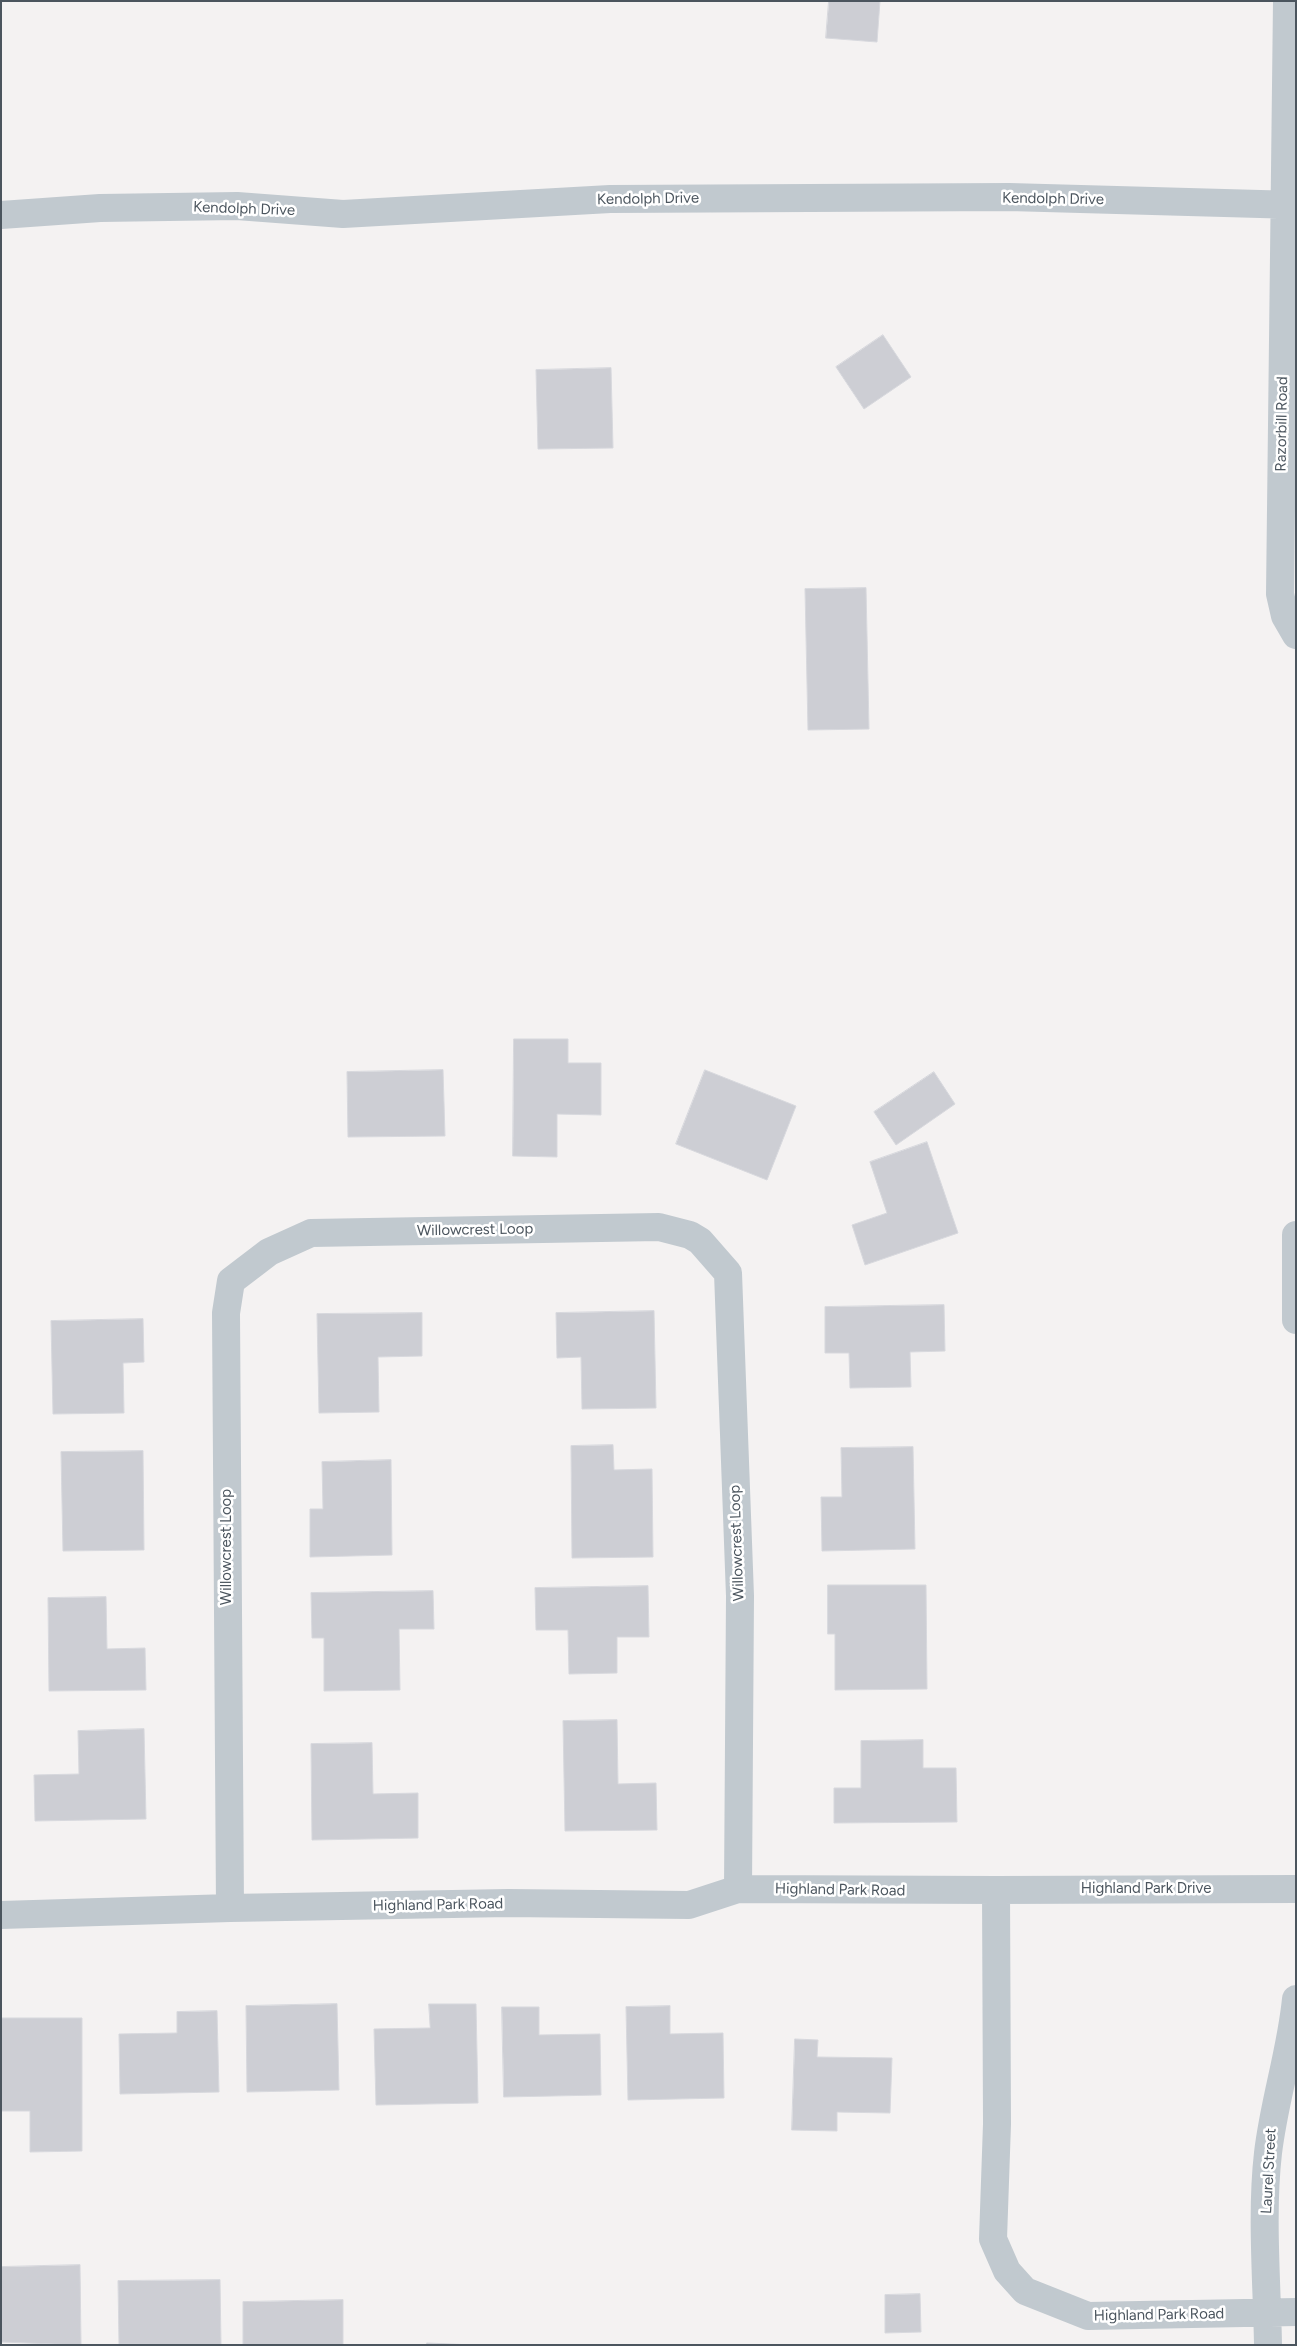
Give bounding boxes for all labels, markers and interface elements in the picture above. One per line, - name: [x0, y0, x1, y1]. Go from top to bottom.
- street label: Kendolph Drive: [597, 189, 699, 209]
- street label: Kendolph Drive: [1002, 189, 1104, 209]
- street label: Kendolph Drive: [193, 198, 295, 220]
- street label: Razorbill Road: [1272, 376, 1292, 472]
- street label: Willowcrest Loop: [417, 1220, 533, 1240]
- street label: Willowcrest Loop: [726, 1485, 748, 1601]
- street label: Willowcrest Loop: [218, 1489, 236, 1605]
- street label: Highland Park Road: [775, 1880, 905, 1900]
- street label: Highland Park Drive: [1081, 1880, 1211, 1898]
- street label: Highland Park Road: [373, 1895, 503, 1915]
- street label: Laurel Street: [1258, 2128, 1280, 2214]
- street label: Highland Park Road: [1094, 2305, 1224, 2325]

